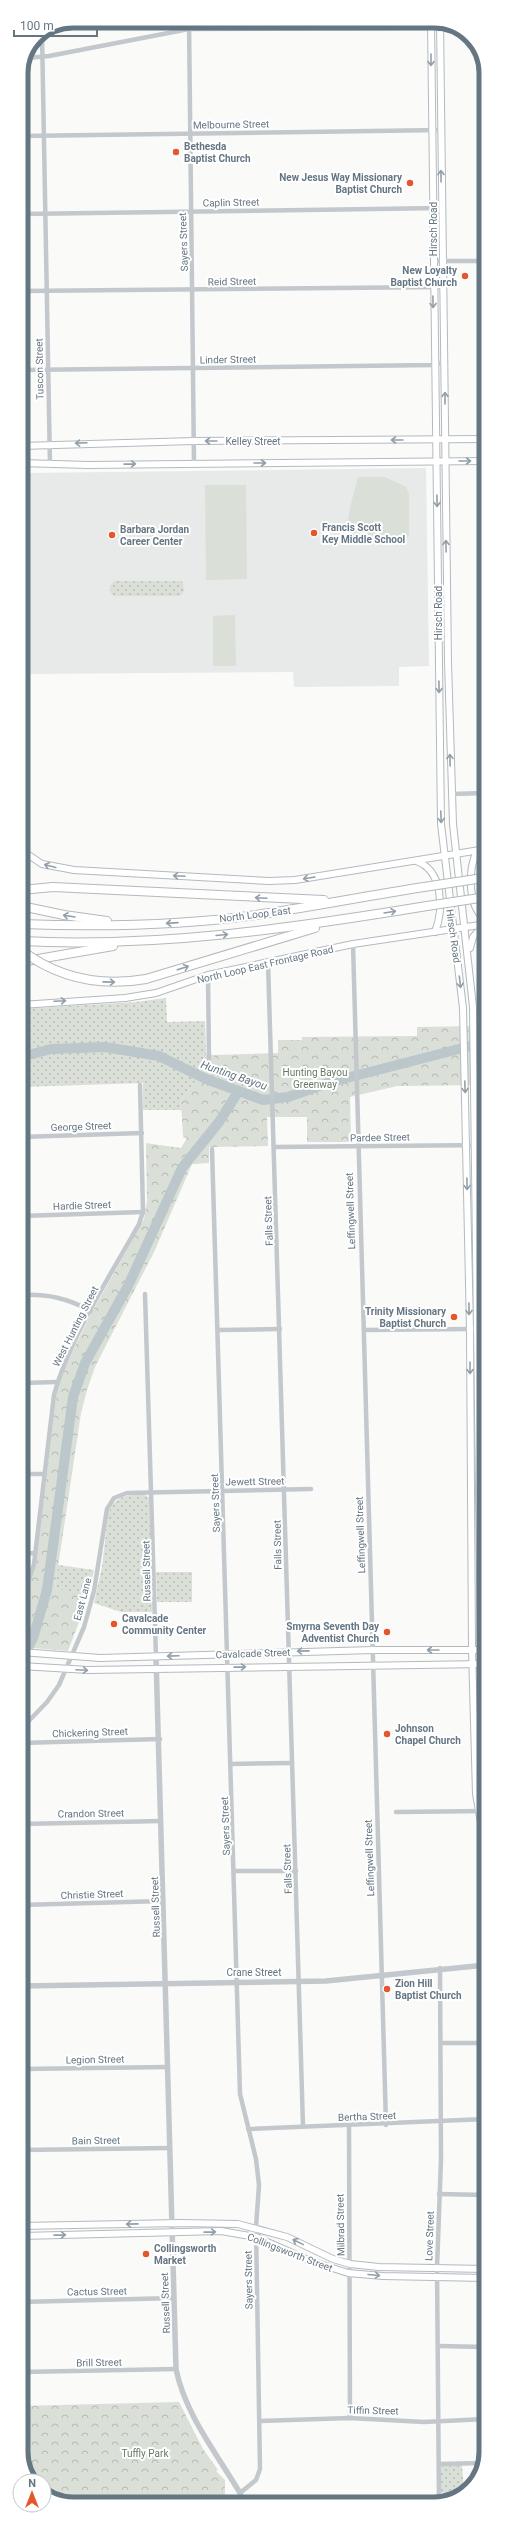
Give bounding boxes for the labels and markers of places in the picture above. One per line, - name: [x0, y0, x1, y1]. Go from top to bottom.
- place label: Bethesda Baptist Church: [184, 141, 251, 164]
- marker: Bethesda Baptist Church: [171, 147, 181, 157]
- place label: New Jesus Way Missionary Baptist Church: [279, 172, 403, 195]
- marker: New Jesus Way Missionary Baptist Church: [405, 178, 415, 188]
- place label: New Loyalty Baptist Church: [390, 265, 458, 288]
- marker: New Loyalty Baptist Church: [460, 271, 470, 281]
- place label: Francis Scott Key Middle School: [322, 522, 406, 545]
- place label: Barbara Jordan Career Center: [120, 524, 189, 547]
- marker: Francis Scott Key Middle School: [309, 528, 319, 538]
- marker: Barbara Jordan Career Center: [107, 530, 117, 540]
- place label: Trinity Missionary Baptist Church: [365, 1306, 447, 1329]
- marker: Trinity Missionary Baptist Church: [449, 1312, 459, 1322]
- place label: Cavalcade Community Center: [122, 1613, 207, 1636]
- marker: Cavalcade Community Center: [109, 1619, 119, 1629]
- place label: Smyrna Seventh Day Adventist Church: [286, 1621, 380, 1644]
- marker: Smyrna Seventh Day Adventist Church: [382, 1627, 392, 1637]
- place label: Johnson Chapel Church: [395, 1723, 461, 1746]
- marker: Johnson Chapel Church: [382, 1729, 392, 1739]
- place label: Zion Hill Baptist Church: [395, 1978, 462, 2001]
- marker: Zion Hill Baptist Church: [382, 1984, 392, 1994]
- place label: Collingsworth Market: [154, 2243, 217, 2266]
- marker: Collingsworth Market: [141, 2249, 151, 2259]

